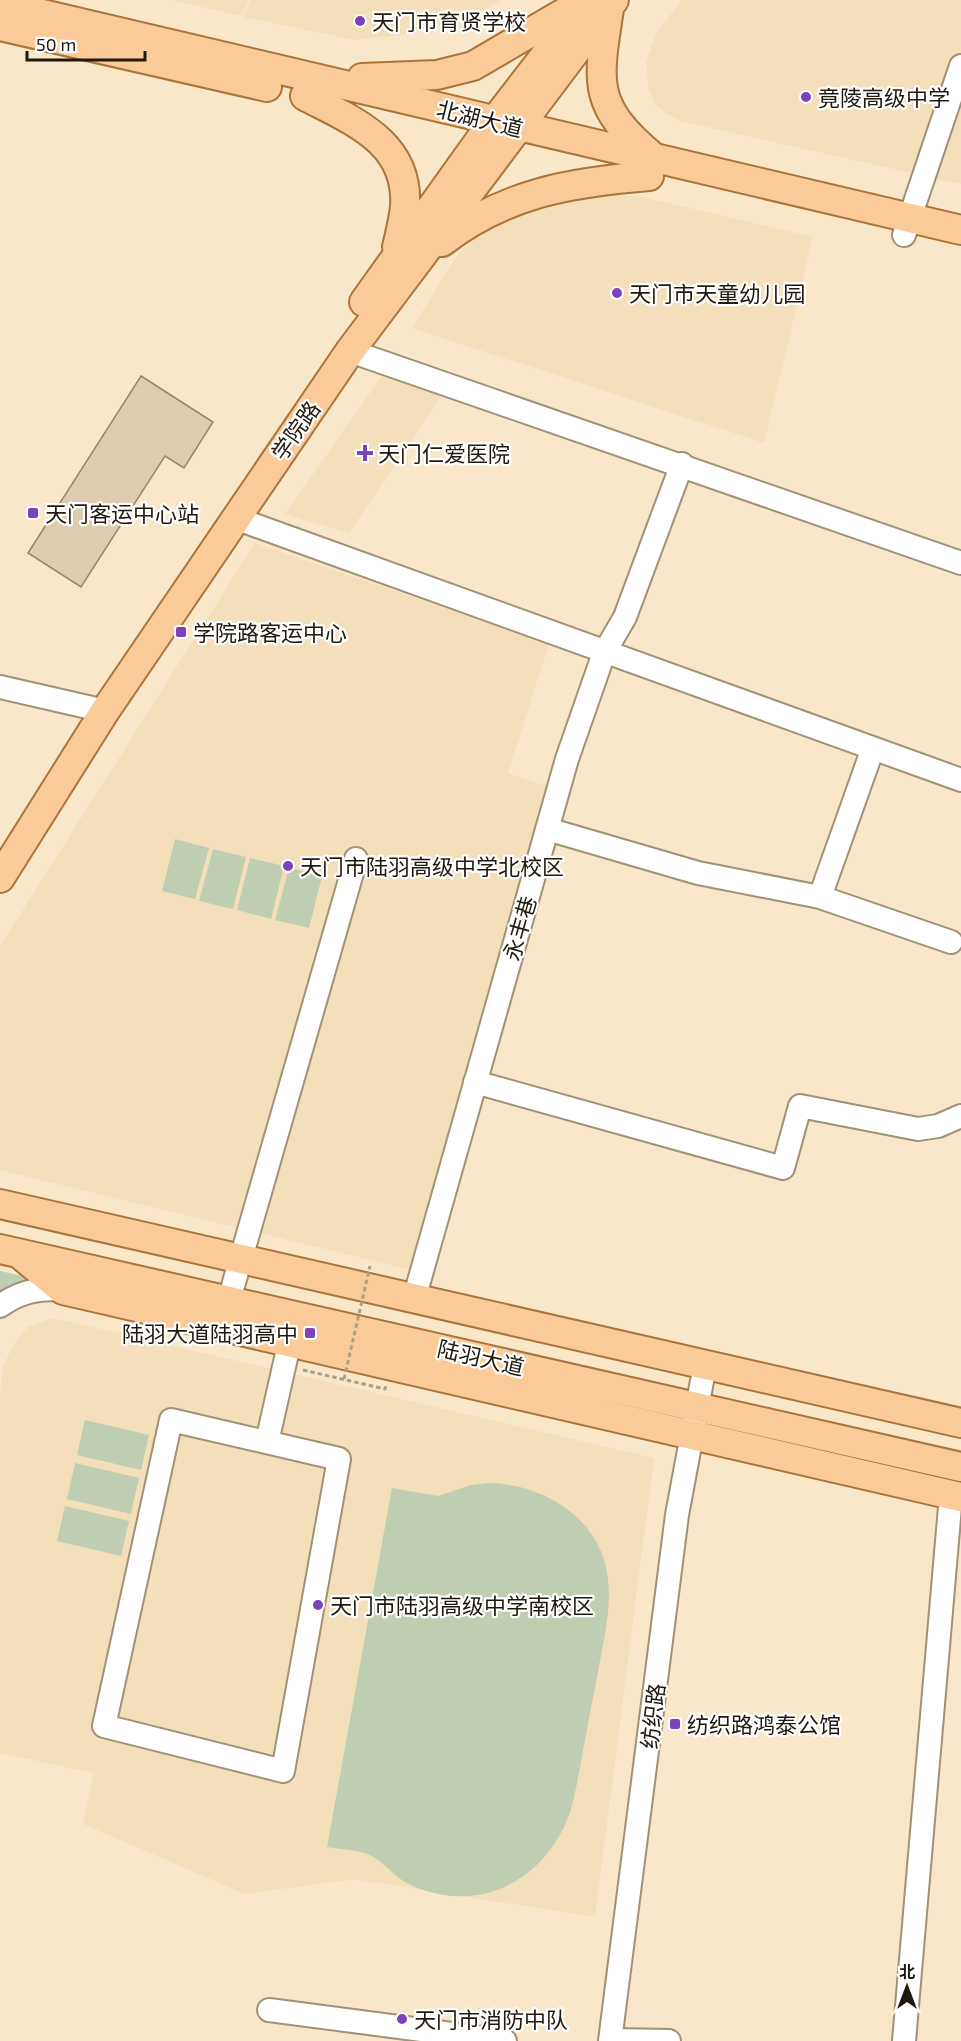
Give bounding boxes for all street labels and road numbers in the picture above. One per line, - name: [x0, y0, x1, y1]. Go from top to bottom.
- street label: 北湖大道: [434, 95, 526, 141]
- street label: 学院路: [265, 396, 325, 464]
- street label: 永丰巷: [497, 893, 541, 963]
- street label: 陆羽大道: [435, 1334, 527, 1380]
- street label: 纺织路: [635, 1682, 669, 1750]

